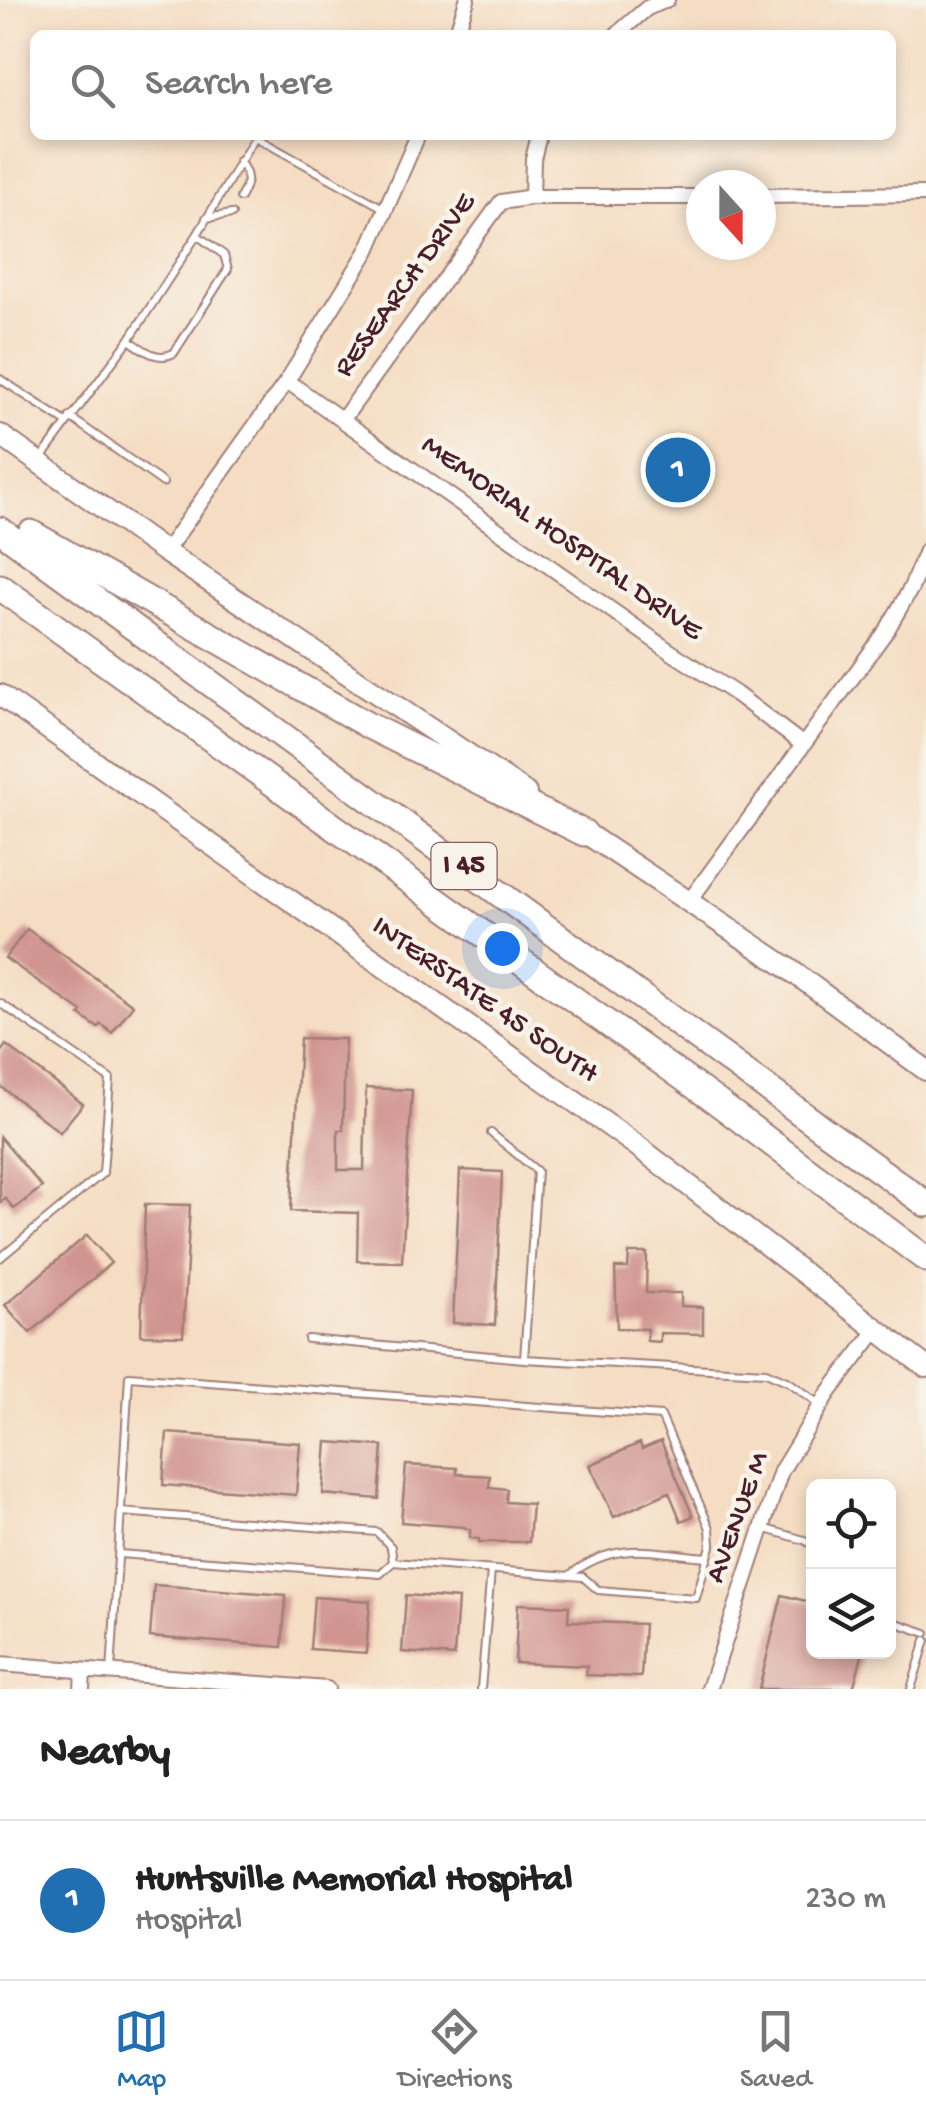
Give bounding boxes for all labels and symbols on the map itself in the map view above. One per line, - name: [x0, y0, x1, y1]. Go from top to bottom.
- north arrow: [686, 170, 776, 260]
- street label: RESEARCH DRIVE: [328, 186, 485, 385]
- street label: MEMORIAL HOSPITAL DRIVE: [414, 429, 709, 650]
- pin: 1: [646, 432, 710, 508]
- road number: I 45: [432, 843, 496, 889]
- street label: INTERSTATE 45 SOUTH: [364, 910, 605, 1093]
- your location: [477, 923, 528, 974]
- street label: AVENUE M: [699, 1448, 779, 1588]

